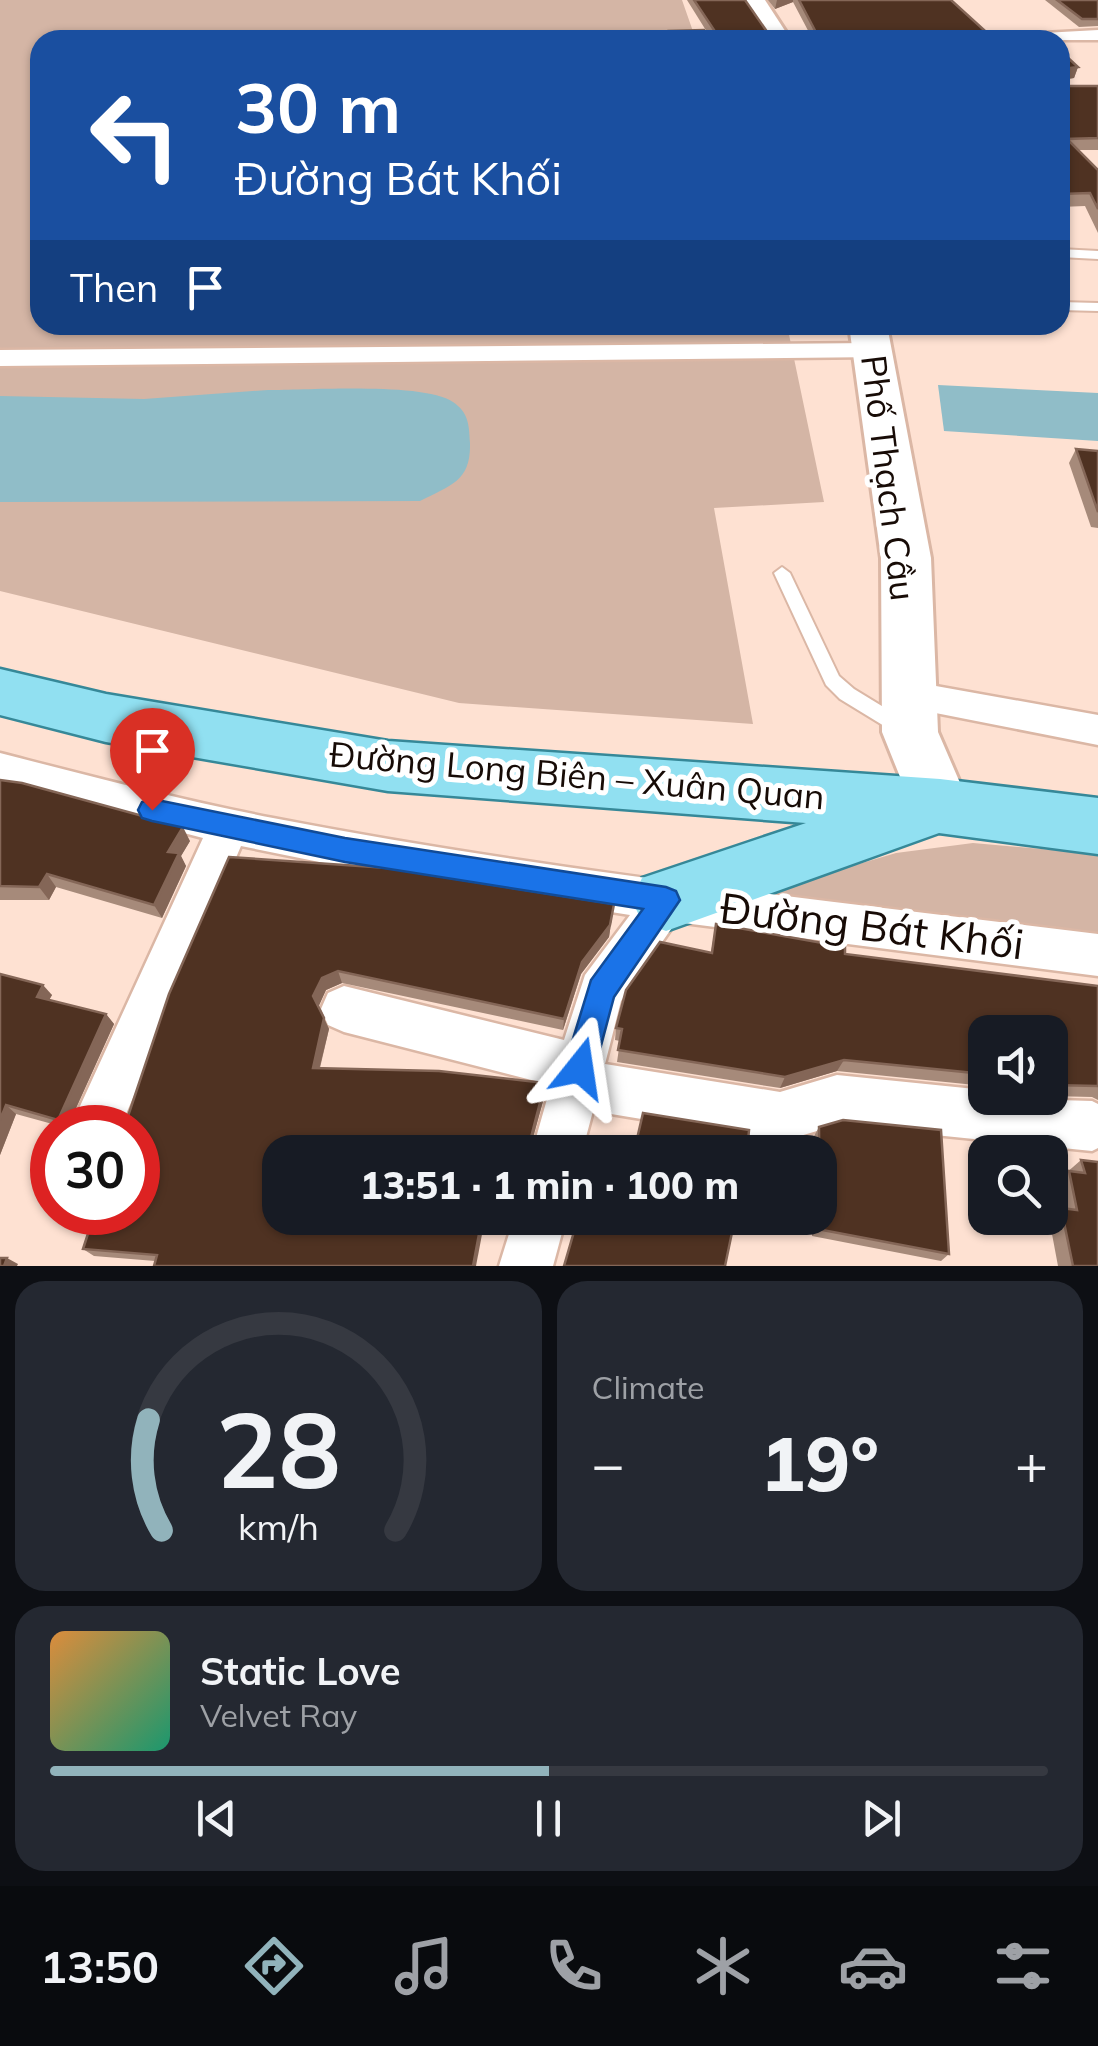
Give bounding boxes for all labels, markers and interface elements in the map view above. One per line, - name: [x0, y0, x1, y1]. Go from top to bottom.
- text: 30 m: [235, 63, 401, 151]
- icon: left: [70, 70, 200, 200]
- text: Đường Bát Khối: [235, 150, 562, 206]
- icon: arrive: [178, 260, 233, 315]
- text: Then: [70, 264, 158, 312]
- street label: Phố Thạch Cầu: [852, 353, 926, 603]
- pin: [110, 708, 195, 811]
- icon: arrive: [125, 723, 180, 778]
- street label: Đường Long Biên – Xuân Quan: [328, 731, 826, 819]
- street label: Đường Bát Khối: [717, 881, 1027, 970]
- map controls: [968, 1015, 1068, 1235]
- button: sound: [968, 1015, 1068, 1115]
- position arrow: [528, 1016, 632, 1120]
- speed limit sign: 30: [30, 1105, 160, 1235]
- button: search: [968, 1135, 1068, 1235]
- text: 13:51 · 1 min · 100 m: [360, 1161, 739, 1209]
- text: Climate: [592, 1367, 704, 1407]
- text: 28: [216, 1383, 341, 1514]
- text: 19°: [760, 1416, 879, 1510]
- text: −: [592, 1429, 625, 1498]
- text: +: [1015, 1429, 1048, 1498]
- text: km/h: [238, 1504, 319, 1549]
- text: Static Love: [200, 1647, 401, 1695]
- text: Velvet Ray: [200, 1695, 357, 1735]
- icon: previous: [189, 1791, 244, 1846]
- icon: pause: [521, 1791, 576, 1846]
- icon: next: [854, 1791, 909, 1846]
- icon: directions: [239, 1931, 309, 2001]
- icon: music: [389, 1931, 459, 2001]
- icon: phone: [539, 1931, 609, 2001]
- icon: climate: [688, 1931, 758, 2001]
- icon: car: [838, 1931, 908, 2001]
- icon: filters: [988, 1931, 1058, 2001]
- text: 13:50: [40, 1938, 159, 1994]

